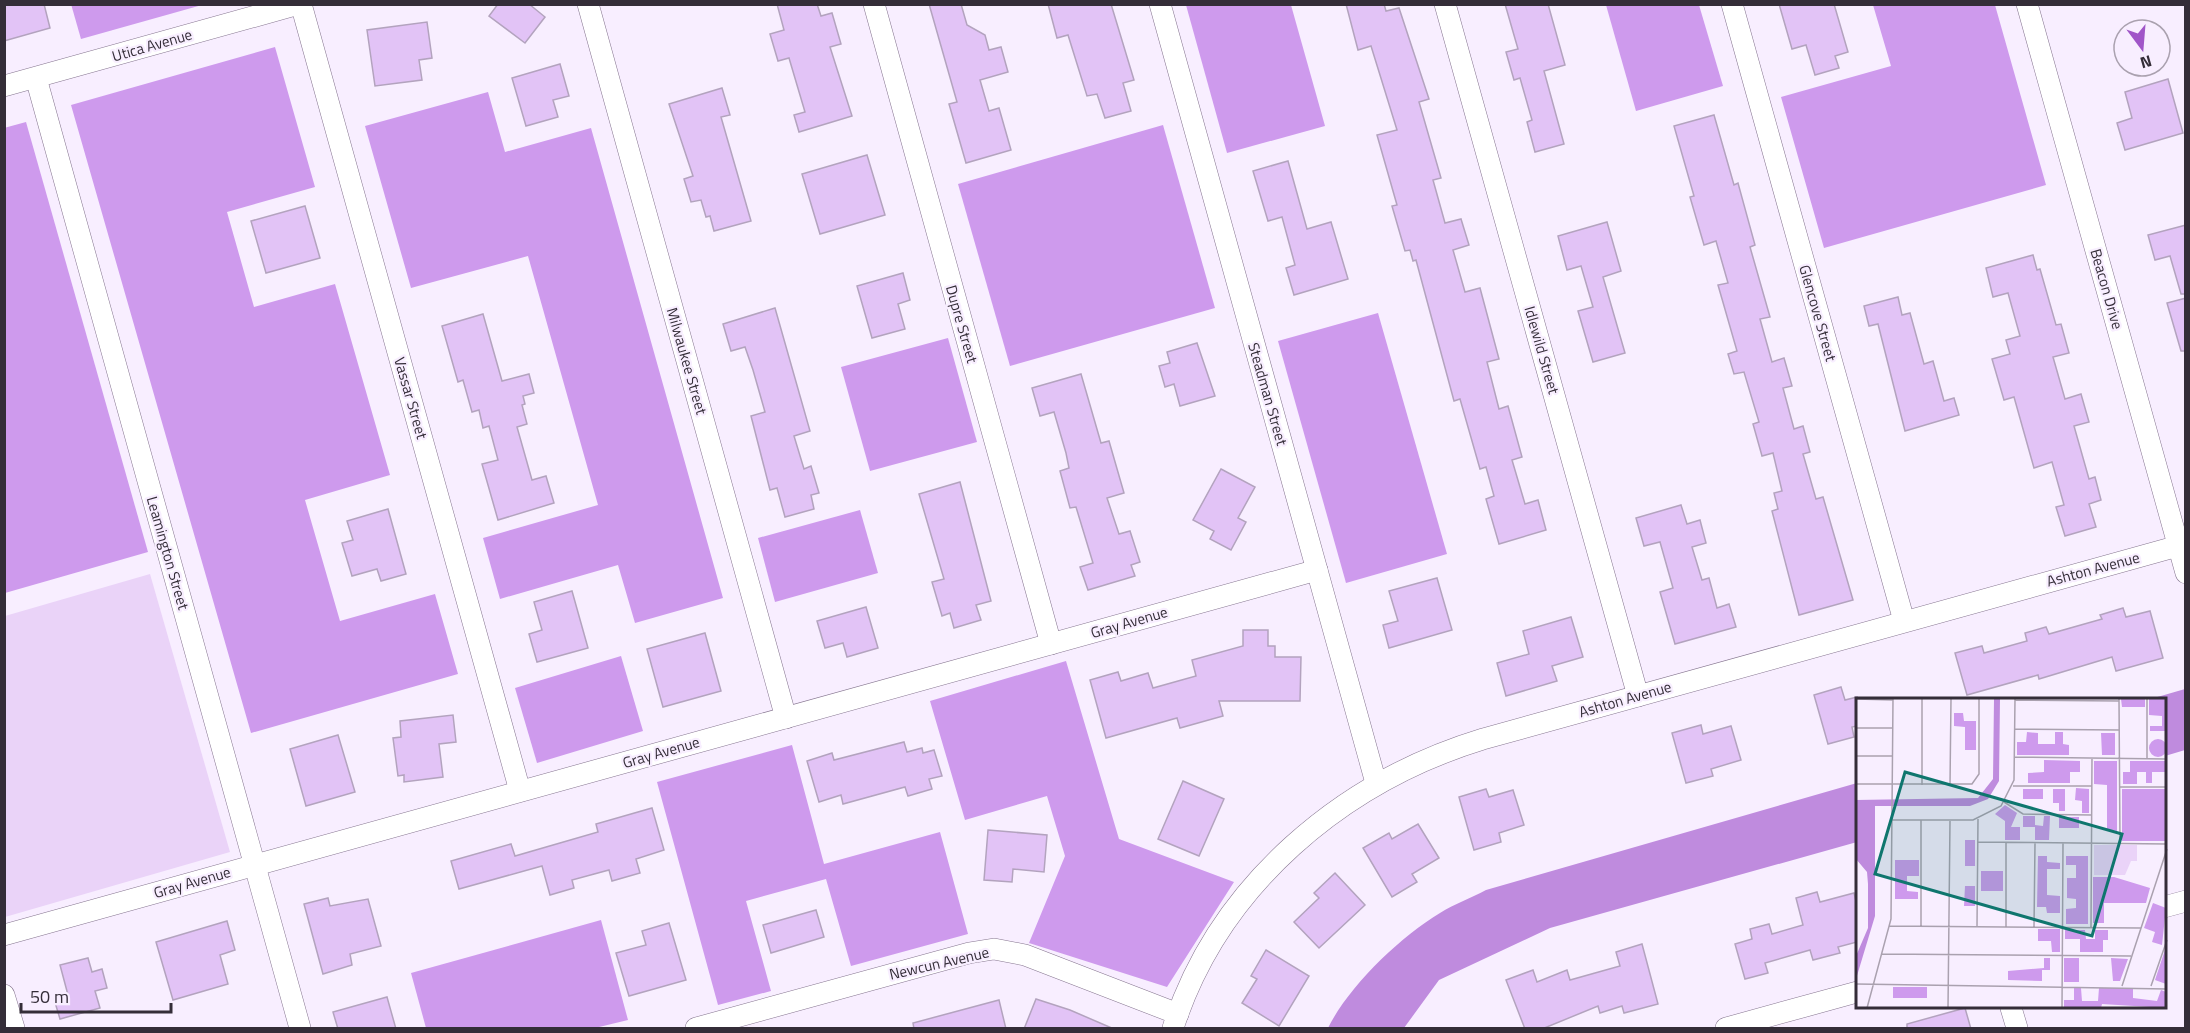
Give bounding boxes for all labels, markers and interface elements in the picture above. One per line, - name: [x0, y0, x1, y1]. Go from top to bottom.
- north arrow: [2112, 18, 2172, 78]
- street label: Utica Avenue: [109, 23, 195, 67]
- text: N: [2137, 49, 2155, 75]
- street label: Beacon Drive: [2085, 246, 2129, 332]
- street label: Glencove Street: [1793, 262, 1843, 365]
- street label: Dupre Street: [940, 282, 984, 366]
- street label: Idlewild Street: [1518, 303, 1566, 397]
- street label: Milwaukee Street: [661, 305, 713, 418]
- street label: Steadman Street: [1242, 340, 1294, 449]
- street label: Vassar Street: [388, 354, 434, 442]
- street label: Leamington Street: [141, 494, 195, 613]
- street label: Ashton Avenue: [2044, 546, 2142, 592]
- street label: Gray Avenue: [1088, 600, 1170, 644]
- street label: Ashton Avenue: [1576, 675, 1674, 723]
- inset map: [1856, 698, 2166, 1009]
- street label: Gray Avenue: [620, 730, 702, 774]
- street label: Gray Avenue: [151, 860, 233, 904]
- street label: Newcun Avenue: [887, 940, 991, 986]
- scale bar: [21, 976, 171, 1014]
- text: 50 m: [30, 983, 69, 1010]

